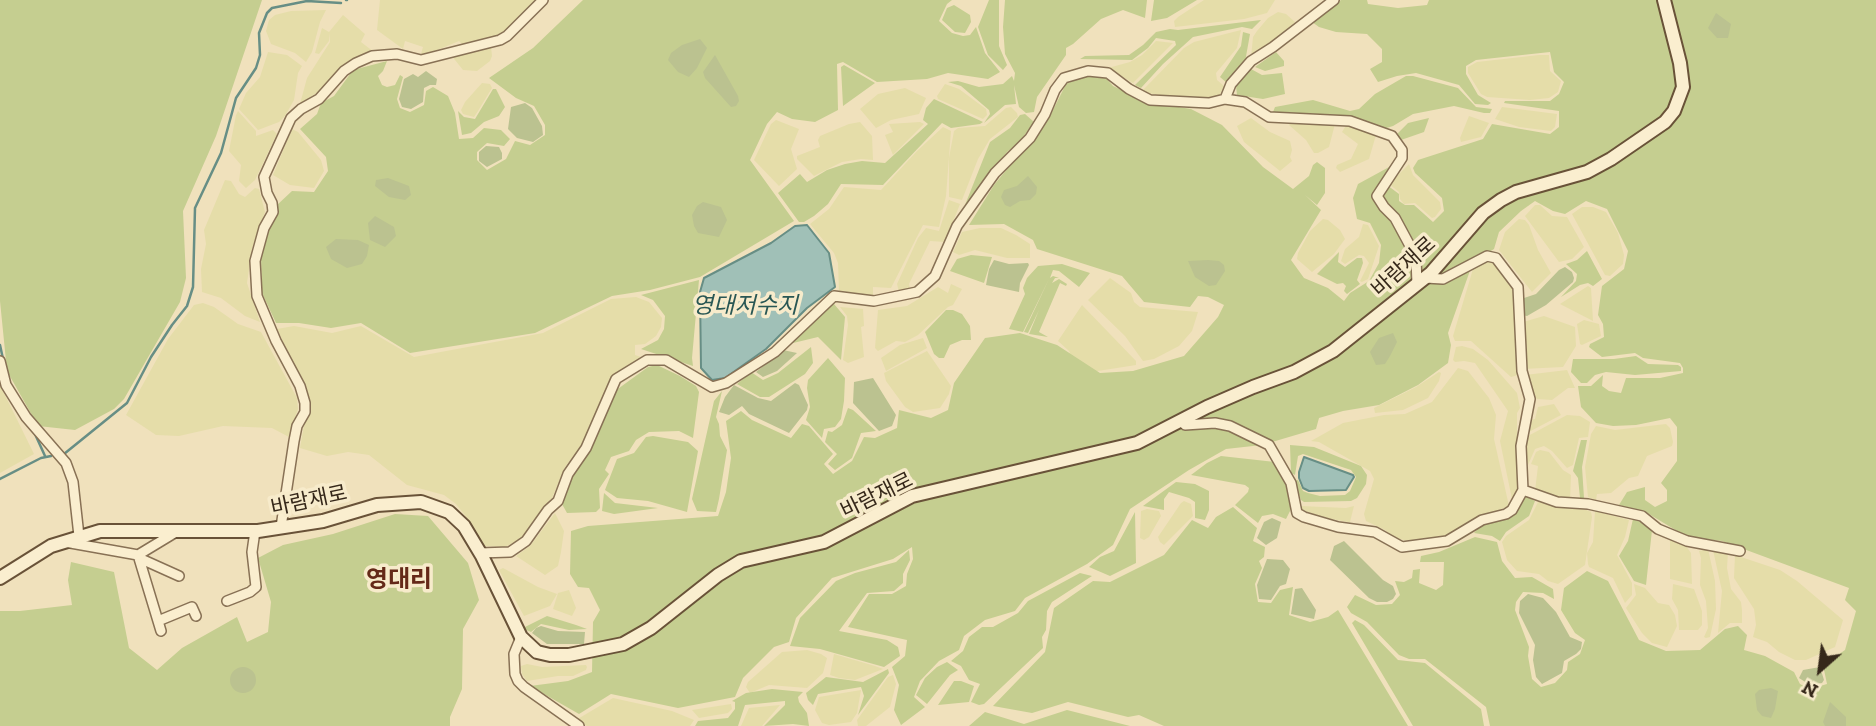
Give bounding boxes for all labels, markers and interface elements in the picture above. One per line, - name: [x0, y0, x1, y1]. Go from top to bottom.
- street label: 바람재로: [1367, 232, 1441, 302]
- water label: 영대저수지: [692, 292, 798, 320]
- street label: 바람재로: [837, 468, 917, 524]
- street label: 바람재로: [269, 481, 349, 521]
- district label: 영대리: [366, 566, 432, 594]
- north arrow: [1785, 635, 1855, 705]
- text: N: [1798, 675, 1822, 703]

